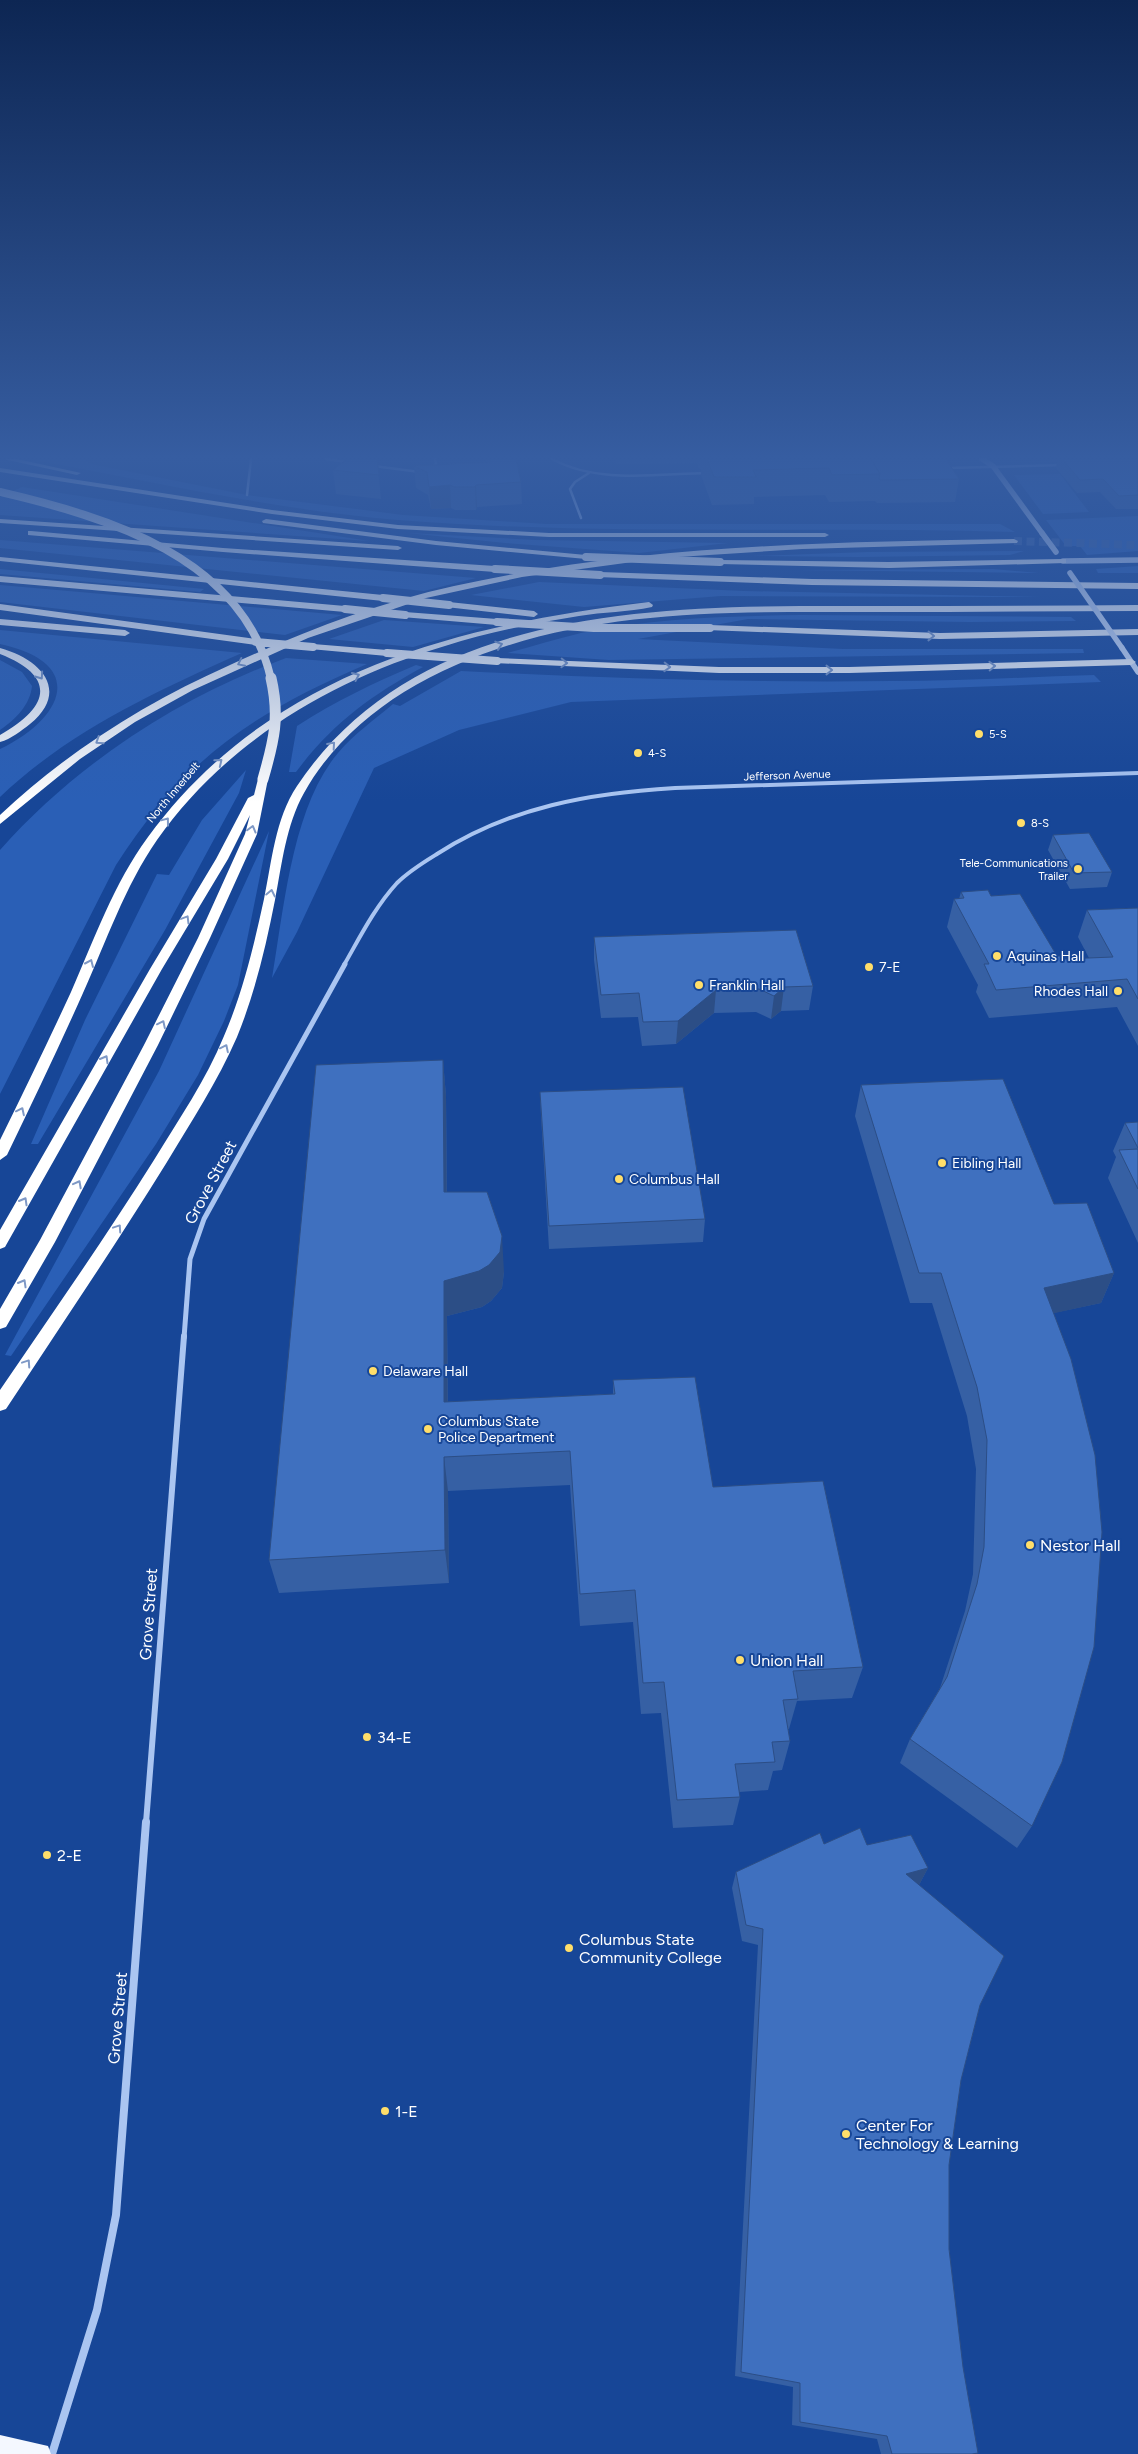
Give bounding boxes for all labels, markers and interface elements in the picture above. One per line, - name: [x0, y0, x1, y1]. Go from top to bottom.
- one-way arrow: [928, 631, 935, 641]
- one-way arrow: [494, 640, 503, 650]
- one-way arrow: [237, 656, 246, 667]
- one-way arrow: [560, 658, 568, 669]
- one-way arrow: [988, 661, 996, 671]
- one-way arrow: [663, 662, 671, 673]
- one-way arrow: [826, 665, 834, 675]
- one-way arrow: [34, 670, 43, 680]
- one-way arrow: [351, 672, 360, 682]
- marker: 5-S: [973, 728, 985, 740]
- place label: 5-S: [989, 728, 1007, 741]
- one-way arrow: [95, 734, 104, 744]
- one-way arrow: [326, 742, 334, 751]
- marker: 4-S: [632, 747, 644, 759]
- place label: 4-S: [648, 747, 666, 760]
- one-way arrow: [213, 758, 222, 767]
- street label: North Innerbelt: [144, 759, 203, 825]
- street label: Jefferson Avenue: [743, 767, 831, 784]
- one-way arrow: [160, 817, 169, 827]
- marker: 8-S: [1015, 817, 1027, 829]
- place label: 8-S: [1031, 817, 1049, 830]
- one-way arrow: [246, 826, 256, 834]
- place label: Tele-Communications Trailer: [960, 857, 1068, 883]
- marker: Tele-Communications Trailer: [1072, 863, 1084, 875]
- one-way arrow: [265, 888, 276, 897]
- one-way arrow: [179, 915, 189, 924]
- place label: Aquinas Hall: [1007, 948, 1084, 965]
- marker: Aquinas Hall: [991, 950, 1003, 962]
- one-way arrow: [83, 959, 94, 968]
- place label: 7-E: [879, 959, 901, 976]
- marker: 7-E: [863, 961, 875, 973]
- place label: Franklin Hall: [709, 977, 784, 994]
- marker: Franklin Hall: [693, 979, 705, 991]
- place label: Rhodes Hall: [1034, 983, 1108, 1000]
- marker: Rhodes Hall: [1112, 985, 1124, 997]
- one-way arrow: [155, 1021, 165, 1030]
- one-way arrow: [219, 1044, 229, 1053]
- one-way arrow: [98, 1056, 108, 1065]
- one-way arrow: [15, 1107, 25, 1116]
- street label: Grove Street: [180, 1137, 240, 1227]
- place label: Eibling Hall: [952, 1155, 1021, 1172]
- marker: Eibling Hall: [936, 1157, 948, 1169]
- place label: Columbus Hall: [629, 1171, 720, 1188]
- marker: Columbus Hall: [613, 1173, 625, 1185]
- one-way arrow: [72, 1180, 82, 1189]
- one-way arrow: [18, 1197, 28, 1206]
- one-way arrow: [112, 1225, 121, 1234]
- one-way arrow: [17, 1279, 27, 1288]
- one-way arrow: [21, 1360, 30, 1369]
- place label: Delaware Hall: [383, 1363, 468, 1380]
- marker: Delaware Hall: [367, 1365, 379, 1377]
- place label: Columbus State Police Department: [438, 1413, 554, 1446]
- marker: Columbus State Police Department: [422, 1423, 434, 1435]
- place label: Nestor Hall: [1040, 1536, 1120, 1555]
- marker: Nestor Hall: [1024, 1539, 1036, 1551]
- street label: Grove Street: [136, 1567, 161, 1661]
- place label: Union Hall: [750, 1651, 823, 1670]
- marker: Union Hall: [734, 1654, 746, 1666]
- place label: 34-E: [377, 1728, 412, 1747]
- marker: 34-E: [361, 1731, 373, 1743]
- place label: 2-E: [57, 1846, 82, 1865]
- marker: 2-E: [41, 1849, 53, 1861]
- place label: Columbus State Community College: [579, 1930, 722, 1967]
- marker: Columbus State Community College: [563, 1942, 575, 1954]
- street label: Grove Street: [104, 1971, 131, 2065]
- place label: 1-E: [395, 2102, 418, 2121]
- marker: 1-E: [379, 2105, 391, 2117]
- place label: Center For Technology & Learning: [856, 2116, 1019, 2153]
- marker: Center For Technology & Learning: [840, 2128, 852, 2140]

